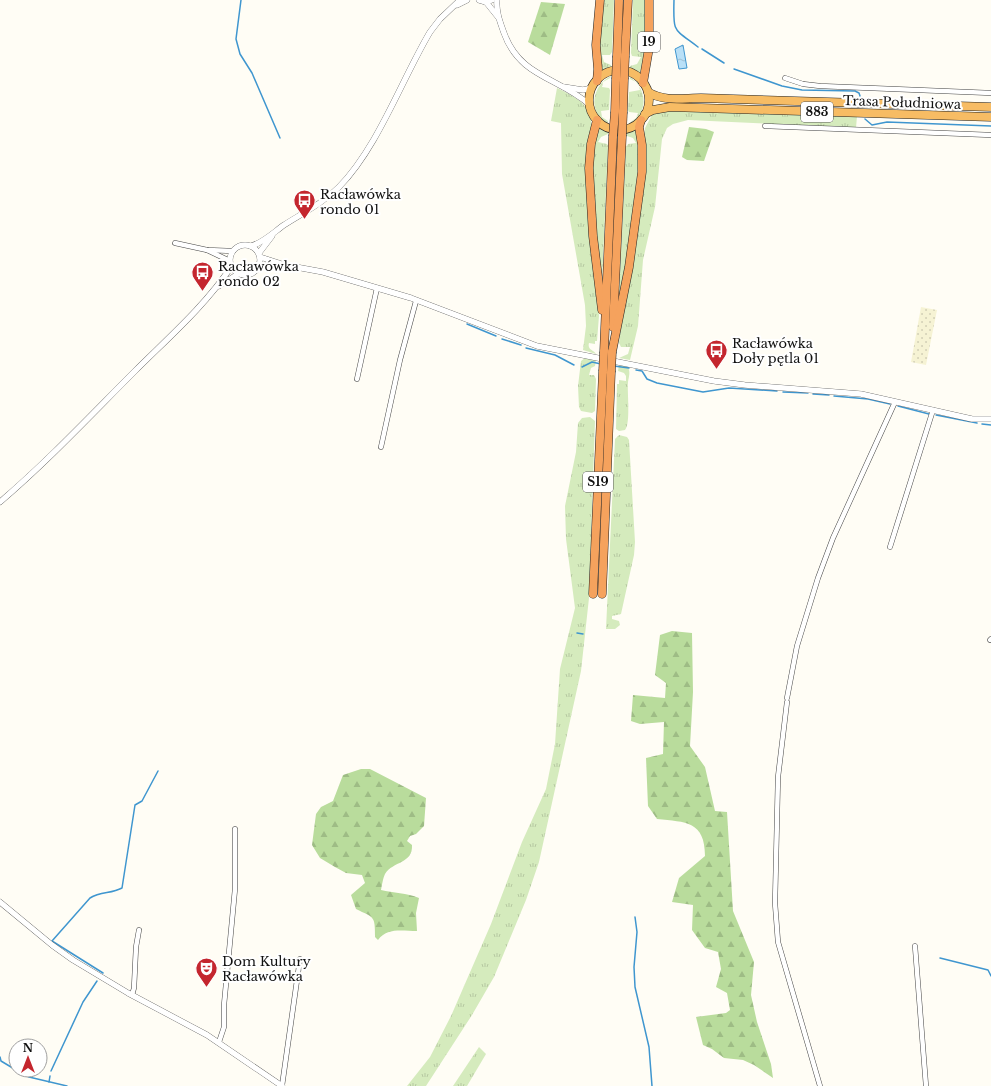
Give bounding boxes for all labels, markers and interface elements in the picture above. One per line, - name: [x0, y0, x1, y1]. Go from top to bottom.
- road number: 19: [638, 32, 660, 52]
- street label: Trasa Południowa: [843, 92, 962, 113]
- road number: 883: [801, 102, 833, 122]
- place label: Racławówka rondo 01: [320, 186, 402, 218]
- bus stop icon: Racławówka rondo 01: [292, 188, 318, 221]
- place label: Racławówka rondo 02: [218, 258, 300, 290]
- bus stop icon: Racławówka rondo 02: [189, 260, 215, 293]
- place label: Racławówka Doły pętla 01: [732, 335, 819, 367]
- bus stop icon: Racławówka Doły pętla 01: [704, 337, 730, 370]
- road number: S19: [583, 472, 613, 492]
- place label: Dom Kultury Racławówka: [222, 953, 311, 985]
- theatre icon: Dom Kultury Racławówka: [194, 955, 220, 988]
- north arrow: [8, 1038, 48, 1078]
- text: N: [23, 1041, 34, 1055]

